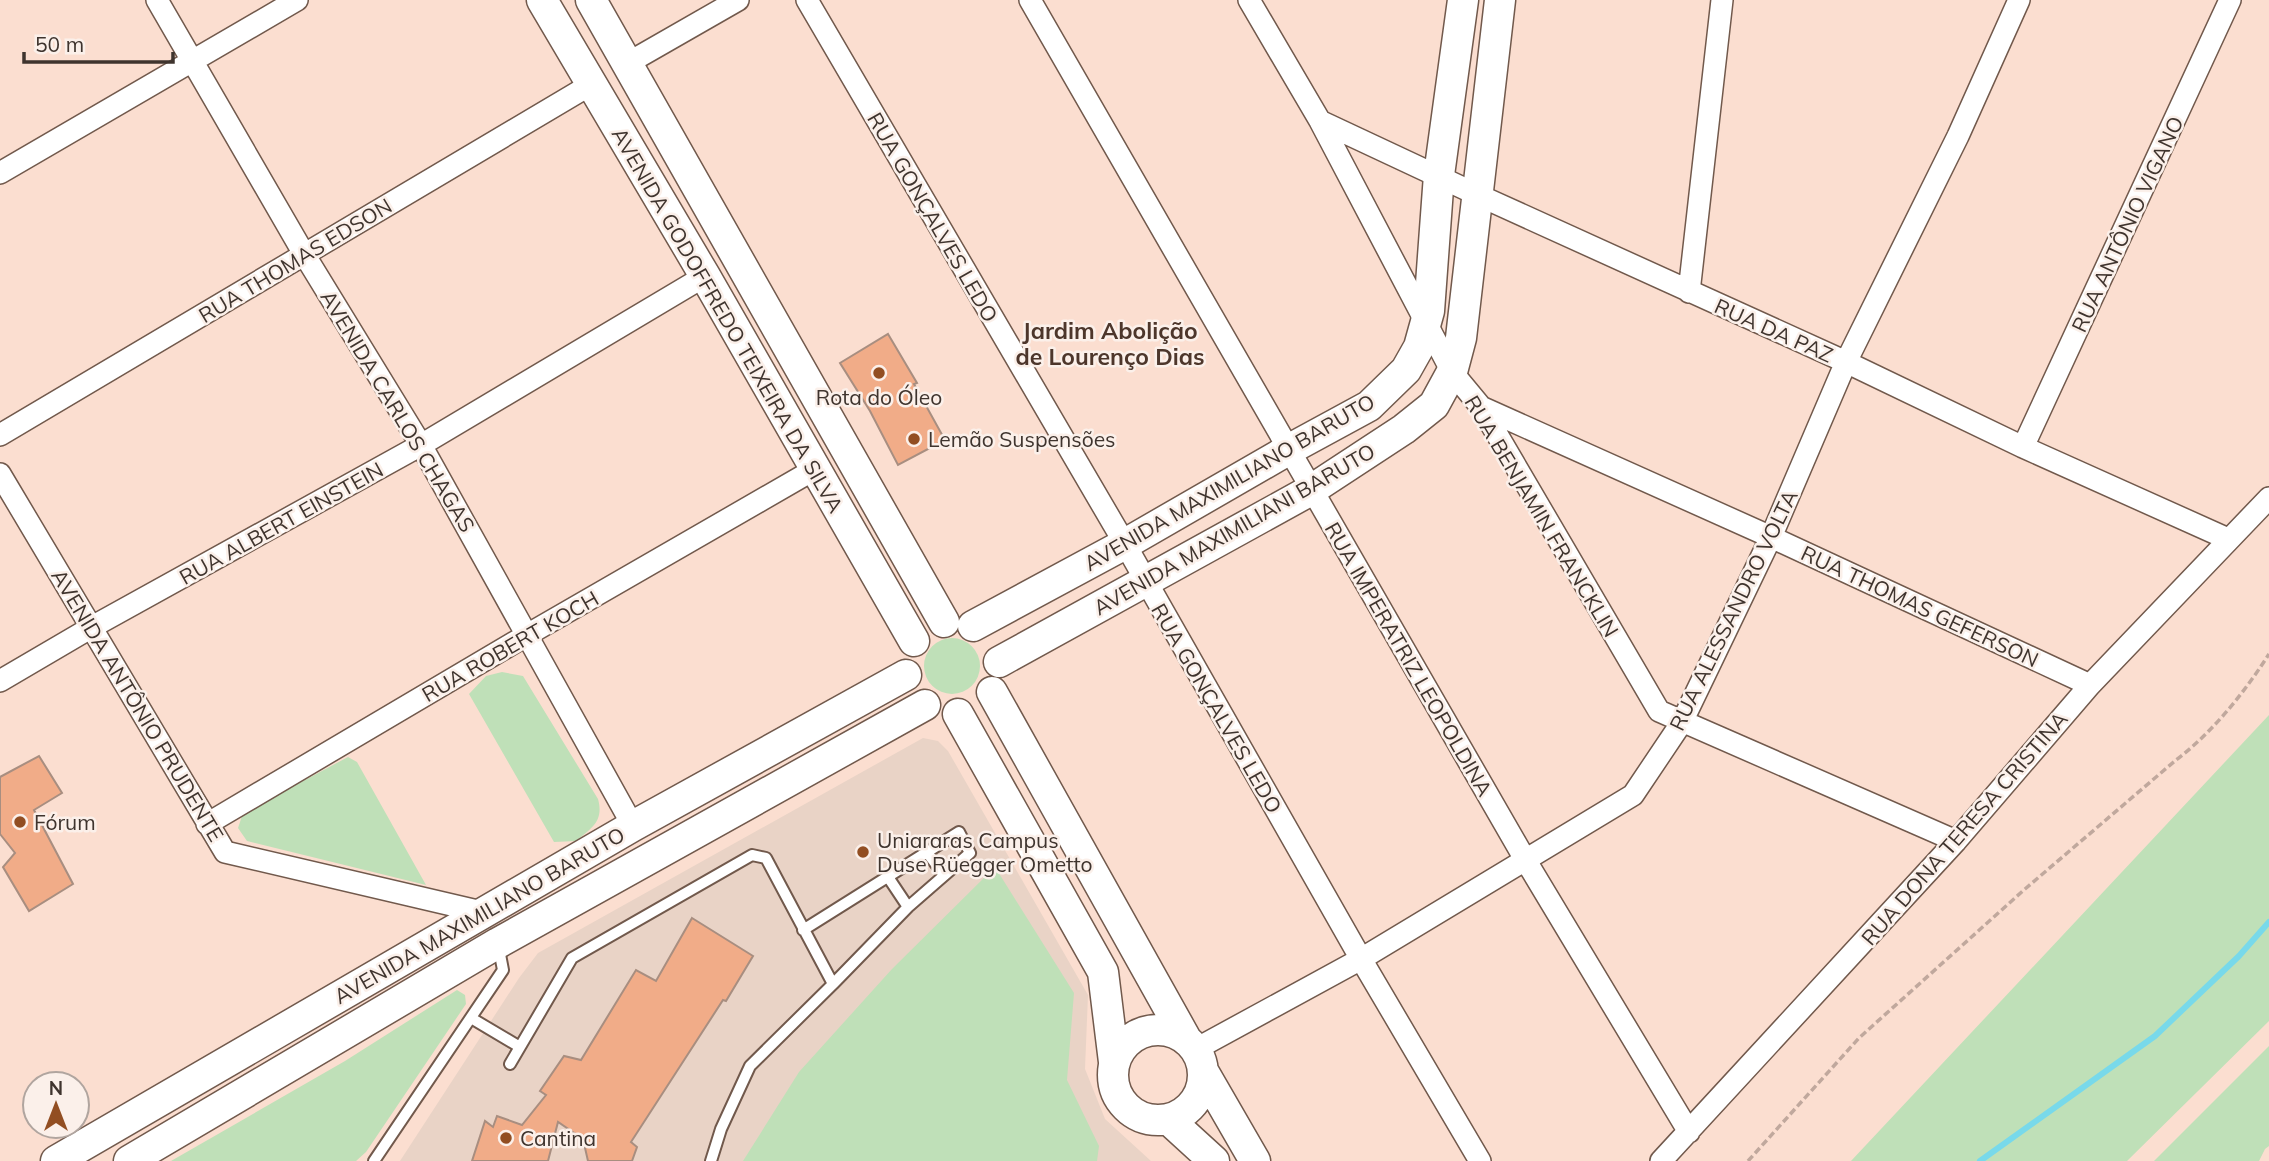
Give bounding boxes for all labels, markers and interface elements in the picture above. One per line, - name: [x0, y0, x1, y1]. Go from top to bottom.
- scale bar: [24, 21, 173, 65]
- text: 50 m: [35, 31, 84, 57]
- street label: RUA GONÇALVES LEDO: [862, 108, 1004, 326]
- street label: RUA ANTÔNIO VIGANO: [2065, 112, 2189, 336]
- street label: AVENIDA GODOFFREDO TEIXEIRA DA SILVA: [607, 123, 850, 518]
- street label: RUA THOMAS EDSON: [194, 192, 396, 328]
- street label: AVENIDA CARLOS CHAGAS: [315, 285, 481, 537]
- street label: RUA DA PAZ: [1711, 292, 1837, 368]
- district label: Jardim Abolição de Lourenço Dias: [1015, 316, 1205, 371]
- marker: Rota do Óleo: [871, 365, 887, 381]
- place label: Rota do Óleo: [816, 384, 942, 410]
- street label: AVENIDA MAXIMILIANO BARUTO: [1079, 388, 1379, 576]
- street label: RUA BENJAMIN FRANCKLIN: [1459, 390, 1625, 642]
- place label: Lemão Suspensões: [928, 426, 1115, 452]
- marker: Lemão Suspensões: [906, 431, 922, 447]
- street label: AVENIDA MAXIMILIANI BARUTO: [1089, 438, 1379, 620]
- street label: RUA ALBERT EINSTEIN: [175, 456, 387, 590]
- street label: RUA ALESSANDRO VOLTA: [1663, 485, 1803, 735]
- street label: RUA IMPERATRIZ LEOPOLDINA: [1320, 517, 1499, 801]
- street label: RUA THOMAS GEFERSON: [1797, 540, 2043, 672]
- street label: AVENIDA ANTÔNIO PRUDENTE: [46, 564, 230, 846]
- street label: RUA ROBERT KOCH: [417, 585, 603, 707]
- street label: RUA GONÇALVES LEDO: [1146, 599, 1288, 817]
- street label: RUA DONA TERESA CRISTINA: [1855, 705, 2073, 950]
- place label: Fórum: [34, 809, 96, 835]
- marker: Fórum: [12, 814, 28, 830]
- street label: AVENIDA MAXIMILIANO BARUTO: [329, 821, 629, 1009]
- place label: Uniararas Campus Duse Rüegger Ometto: [877, 827, 1092, 877]
- marker: Uniararas Campus Duse Rüegger Ometto: [855, 844, 871, 860]
- north arrow: [21, 1070, 91, 1140]
- text: N: [49, 1076, 63, 1100]
- place label: Cantina: [520, 1125, 596, 1151]
- marker: Cantina: [498, 1130, 514, 1146]

